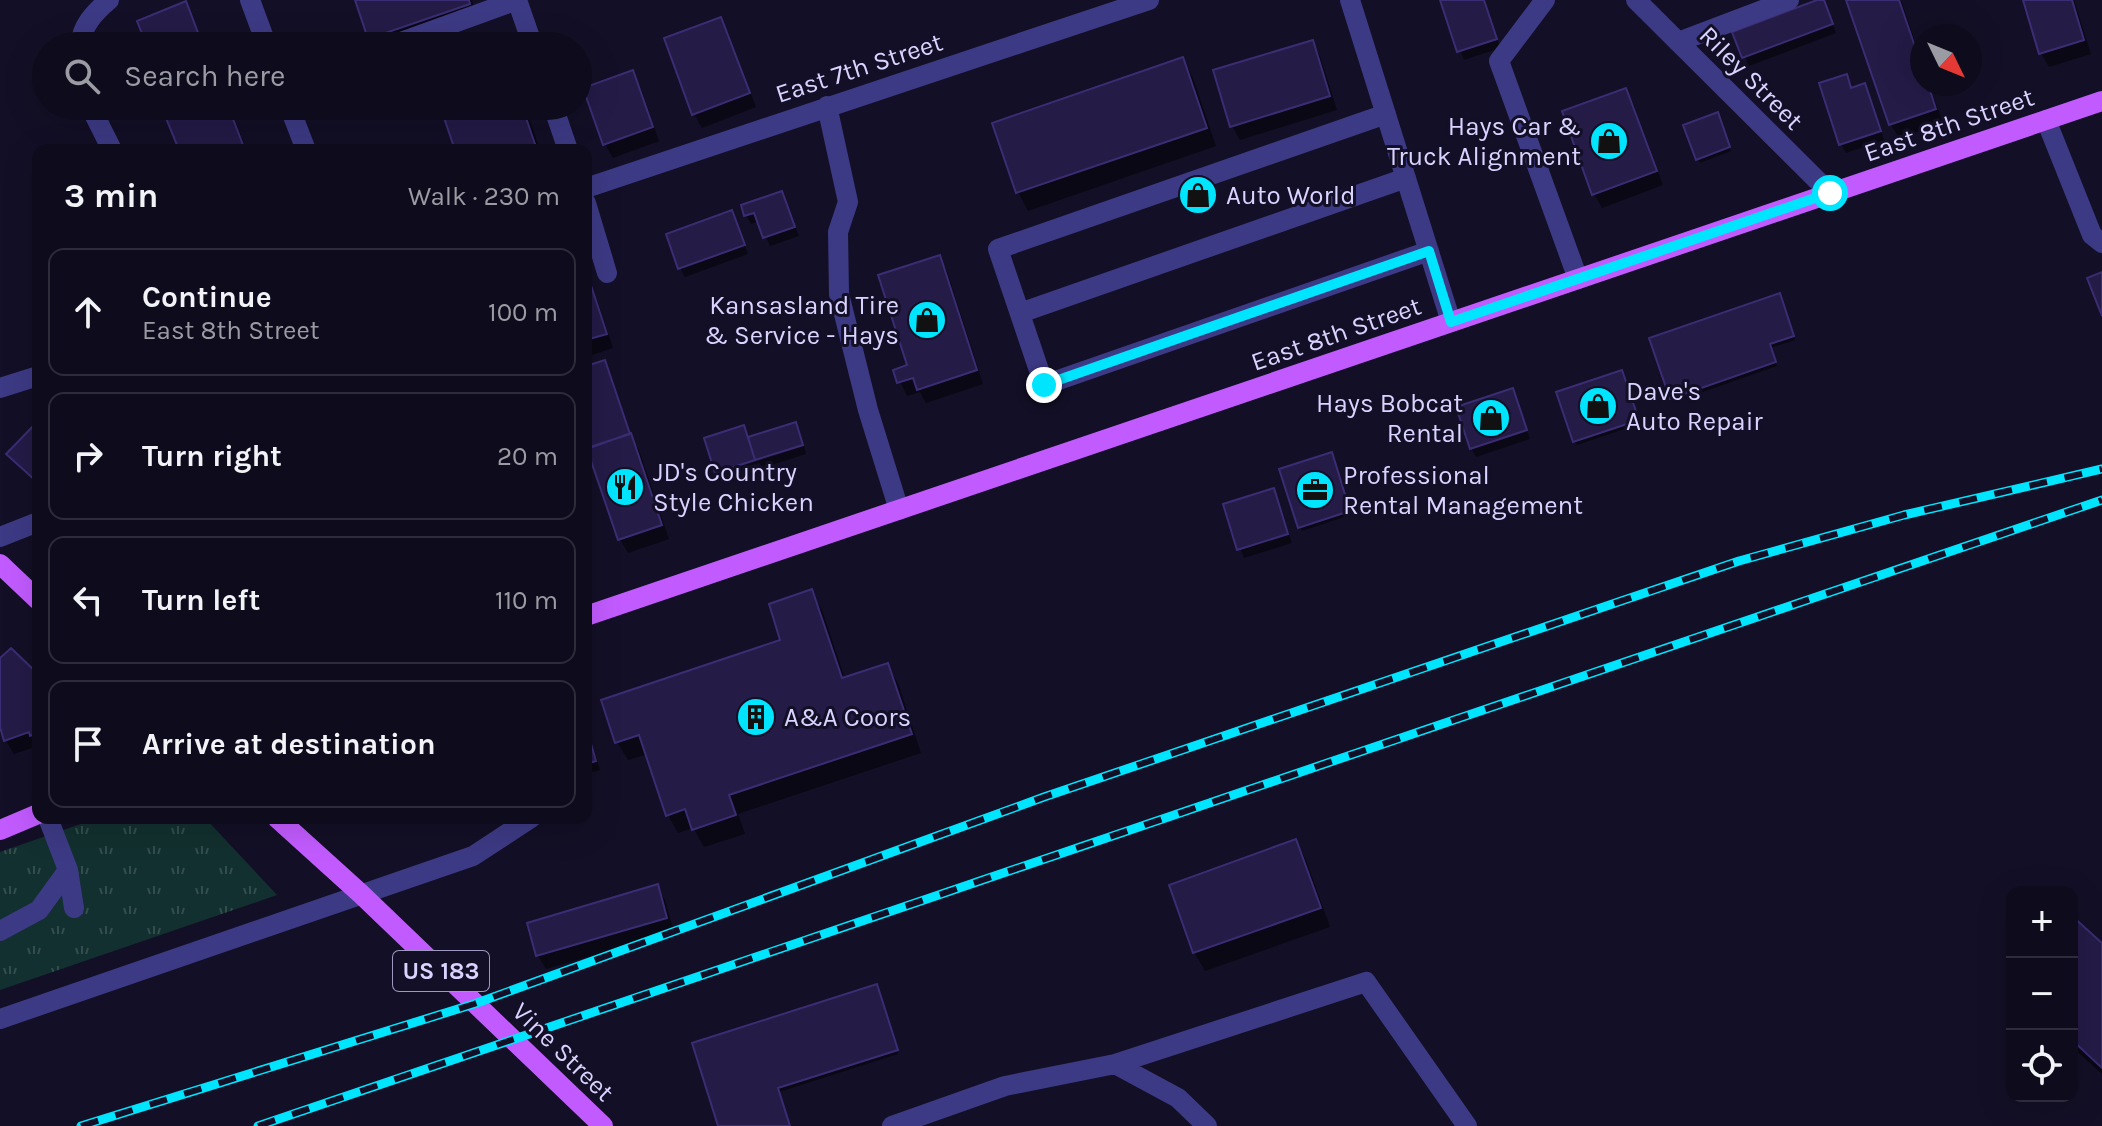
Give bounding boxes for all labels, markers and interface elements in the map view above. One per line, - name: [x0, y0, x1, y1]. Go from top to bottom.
- street label: Riley Street: [1693, 20, 1809, 136]
- north arrow: [1910, 24, 1982, 96]
- street label: East 7th Street: [772, 26, 947, 110]
- search box: [32, 32, 592, 120]
- icon: search: [60, 54, 104, 98]
- text: Search here: [124, 58, 285, 94]
- street label: East 8th Street: [1860, 81, 2038, 169]
- place label: Hays Car & Truck Alignment: [1387, 111, 1581, 172]
- shop icon: Hays Car & Truck Alignment: [1588, 120, 1630, 162]
- shop icon: Auto World: [1177, 174, 1219, 216]
- route start: [1812, 175, 1848, 211]
- text: 3 min: [64, 176, 158, 216]
- place label: Auto World: [1226, 180, 1356, 211]
- text: Walk · 230 m: [408, 181, 560, 212]
- text: Continue: [142, 279, 272, 315]
- icon: ahead: [66, 290, 110, 334]
- place label: Kansasland Tire & Service - Hays: [704, 290, 899, 351]
- street label: East 8th Street: [1247, 290, 1425, 378]
- text: 100 m: [488, 297, 558, 328]
- shop icon: Kansasland Tire & Service - Hays: [906, 299, 948, 341]
- text: East 8th Street: [142, 315, 320, 346]
- route end: [1026, 367, 1062, 403]
- place label: Dave's Auto Repair: [1626, 376, 1763, 437]
- shop icon: Dave's Auto Repair: [1577, 385, 1619, 427]
- place label: Hays Bobcat Rental: [1316, 388, 1463, 449]
- shop icon: Hays Bobcat Rental: [1470, 397, 1512, 439]
- icon: right: [66, 434, 110, 478]
- text: Turn right: [142, 438, 282, 474]
- text: 20 m: [497, 441, 558, 472]
- place label: JD's Country Style Chicken: [653, 457, 814, 518]
- place label: Professional Rental Management: [1343, 460, 1583, 521]
- restaurant icon: JD's Country Style Chicken: [604, 466, 646, 508]
- office icon: Professional Rental Management: [1294, 469, 1336, 511]
- icon: left: [66, 578, 110, 622]
- text: Turn left: [142, 582, 260, 618]
- text: 110 m: [495, 585, 558, 616]
- building icon: A&A Coors: [735, 696, 777, 738]
- place label: A&A Coors: [784, 702, 911, 733]
- icon: arrive: [66, 722, 110, 766]
- text: Arrive at destination: [142, 726, 436, 762]
- map controls: [2006, 886, 2078, 1102]
- button: +: [2006, 886, 2078, 958]
- road number: US 183: [393, 951, 489, 991]
- button: −: [2006, 958, 2078, 1030]
- street label: Vine Street: [506, 996, 620, 1108]
- button: locate: [2006, 1030, 2078, 1102]

